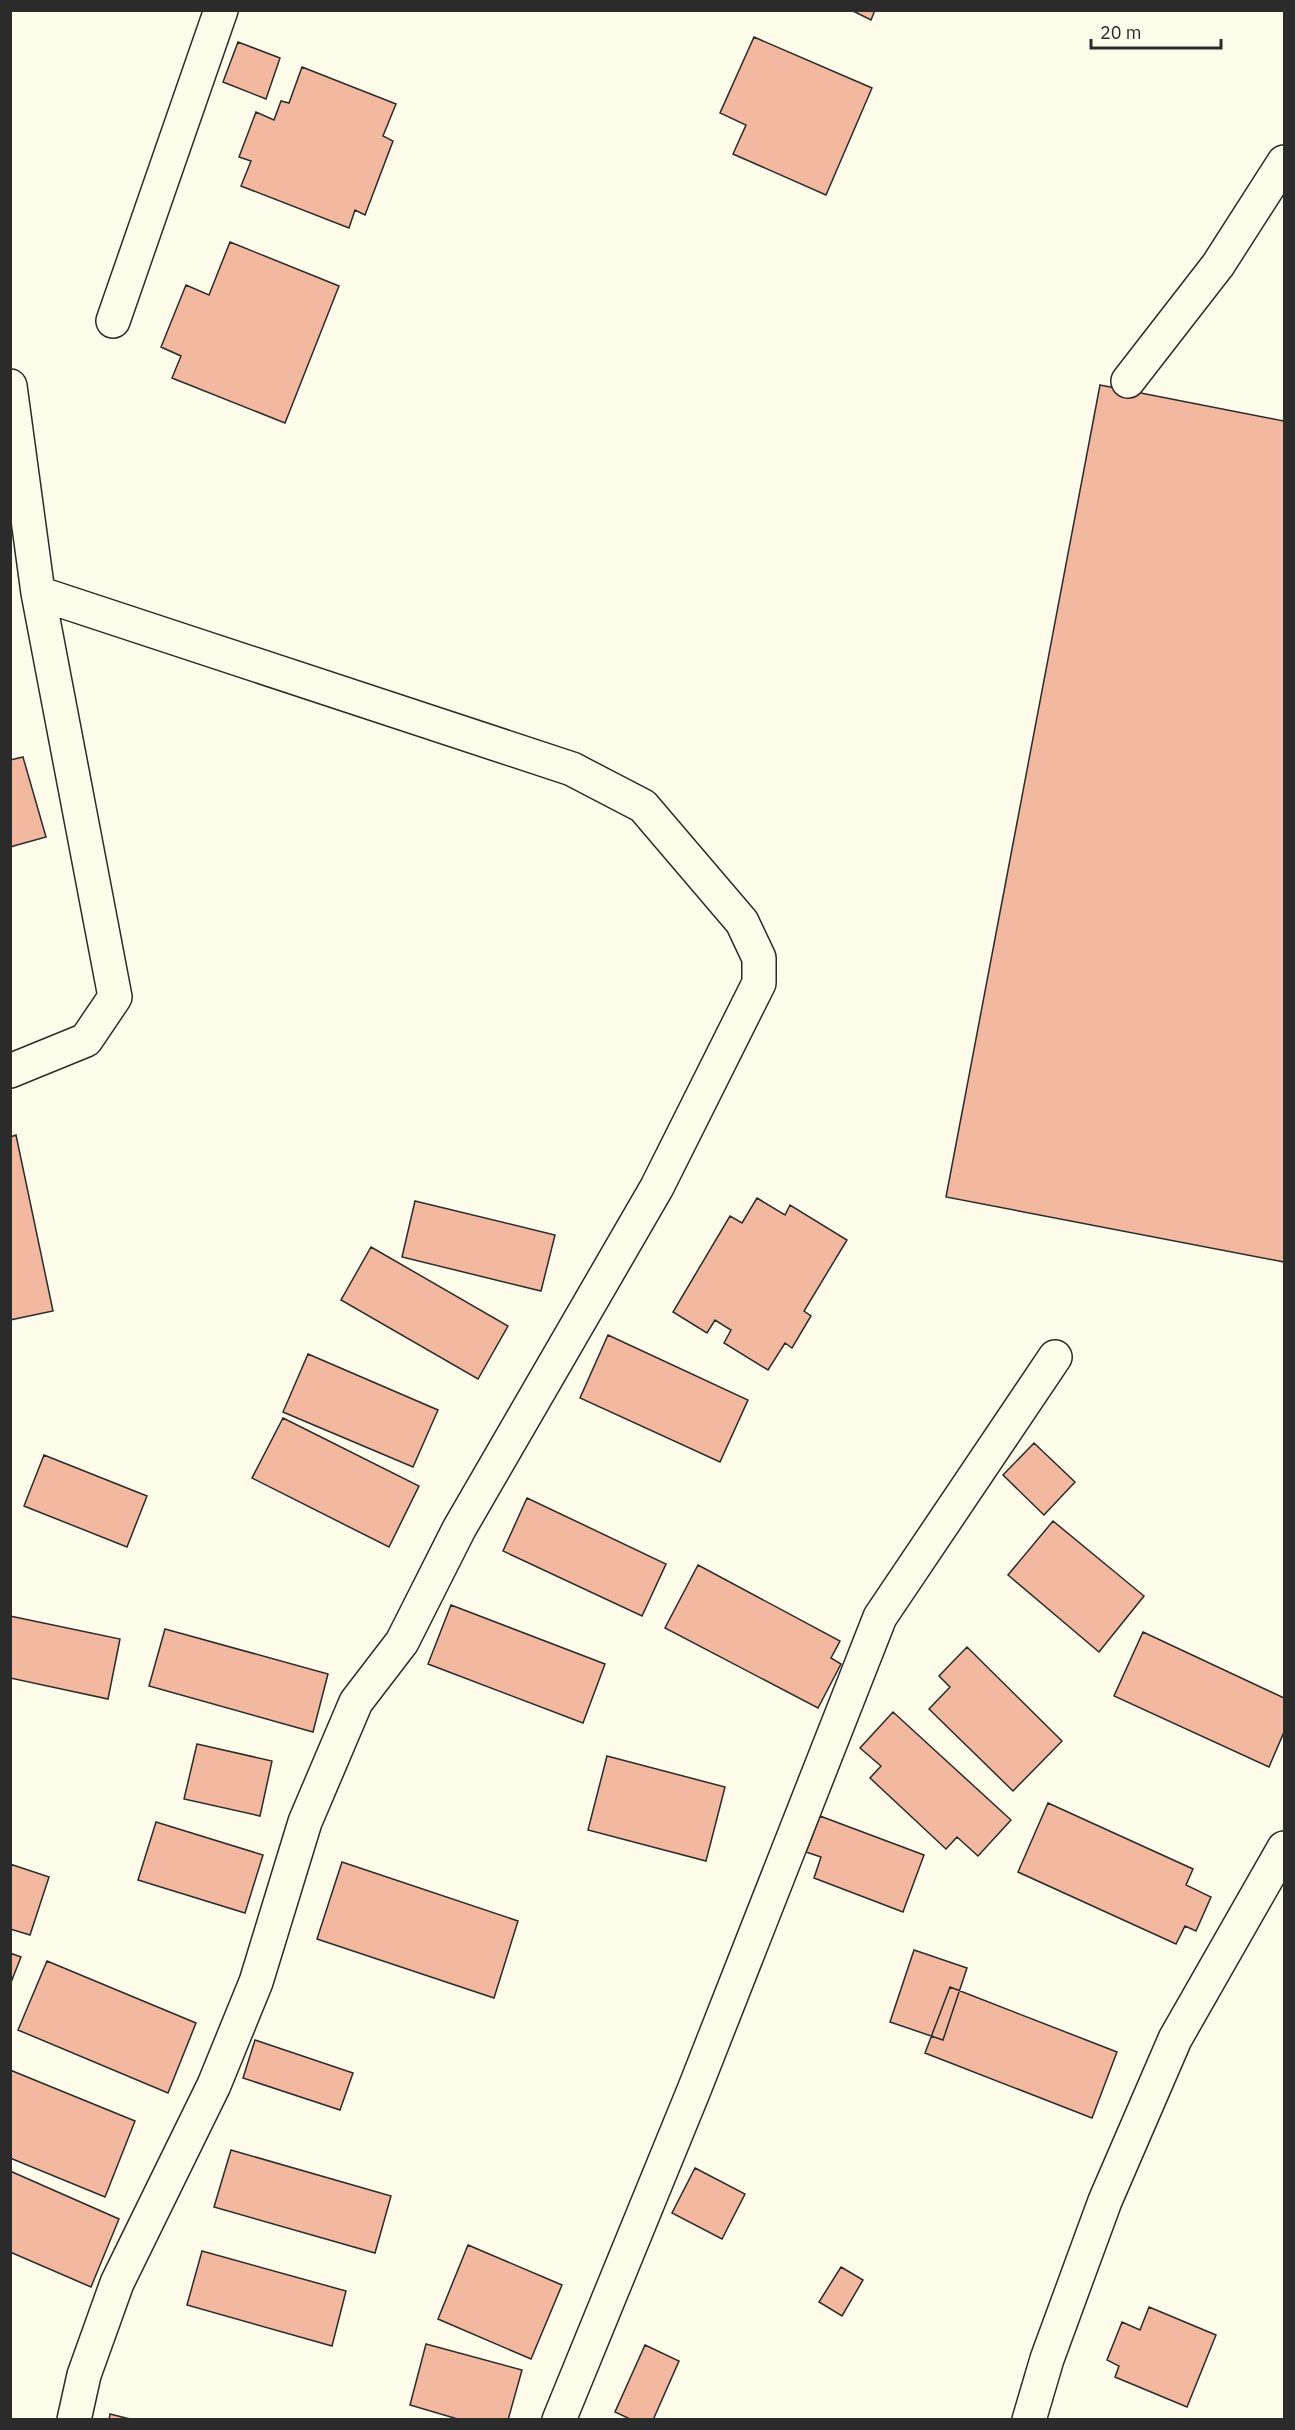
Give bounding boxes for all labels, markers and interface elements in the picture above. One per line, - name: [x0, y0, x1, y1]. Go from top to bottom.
- scale bar: [1091, 12, 1222, 50]
- text: 20 m: [1100, 21, 1142, 44]

